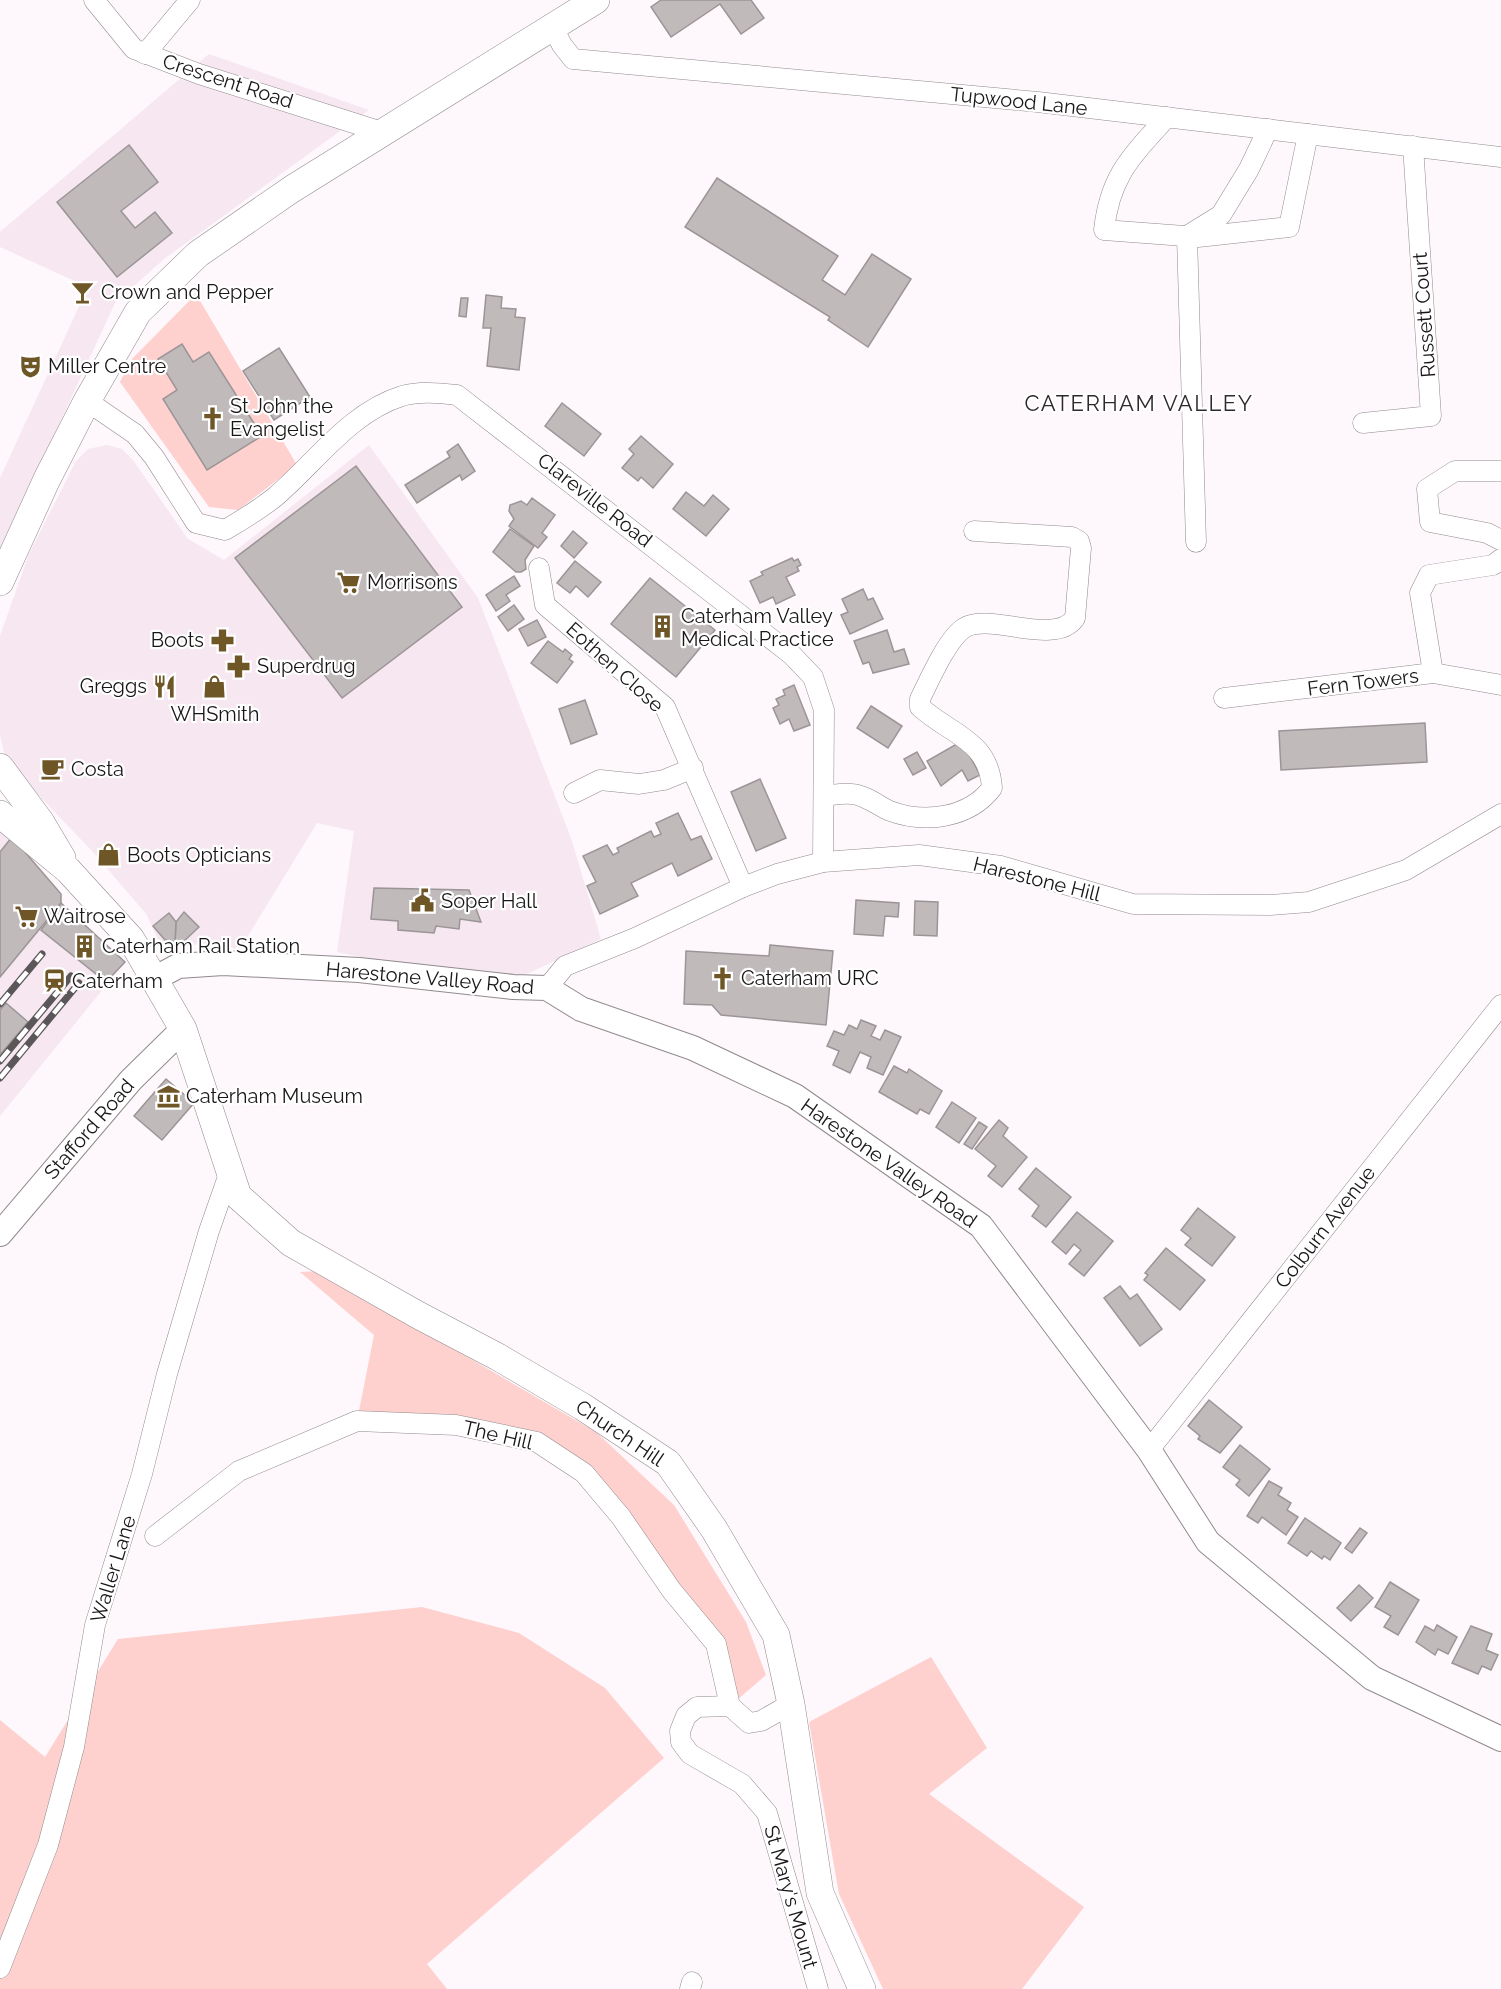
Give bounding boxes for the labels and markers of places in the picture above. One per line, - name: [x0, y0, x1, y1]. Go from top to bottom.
- bar icon: Crown and Pepper: [70, 279, 96, 305]
- place label: Crown and Pepper: [101, 280, 274, 304]
- theatre icon: Miller Centre: [17, 353, 43, 379]
- place label: Miller Centre: [48, 354, 167, 378]
- place label: St John the Evangelist: [230, 394, 333, 441]
- church icon: St John the Evangelist: [199, 405, 225, 431]
- supermarket icon: Morrisons: [336, 569, 362, 595]
- place label: Morrisons: [367, 570, 458, 594]
- place label: Caterham Valley Medical Practice: [681, 604, 834, 651]
- building icon: Caterham Valley Medical Practice: [650, 614, 676, 640]
- pharmacy icon: Boots: [209, 627, 235, 653]
- place label: Boots: [151, 628, 204, 652]
- pharmacy icon: Superdrug: [226, 653, 252, 679]
- place label: Superdrug: [257, 654, 356, 678]
- restaurant icon: Greggs: [152, 673, 178, 699]
- place label: Greggs: [80, 674, 147, 698]
- shop icon: WHSmith: [202, 674, 228, 700]
- place label: WHSmith: [171, 702, 259, 726]
- cafe icon: Costa: [40, 756, 66, 782]
- place label: Costa: [71, 757, 124, 781]
- shop icon: Boots Opticians: [96, 842, 122, 868]
- place label: Boots Opticians: [127, 843, 271, 867]
- public building icon: Soper Hall: [410, 888, 436, 914]
- place label: Soper Hall: [441, 889, 538, 913]
- supermarket icon: Waitrose: [13, 903, 39, 929]
- place label: Waitrose: [44, 904, 126, 928]
- building icon: Caterham Rail Station: [71, 933, 97, 959]
- place label: Caterham Rail Station: [102, 934, 300, 958]
- church icon: Caterham URC: [710, 965, 736, 991]
- place label: Caterham URC: [741, 966, 879, 990]
- station icon: Caterham: [41, 968, 67, 994]
- place label: Caterham: [72, 969, 163, 993]
- museum icon: Caterham Museum: [155, 1083, 181, 1109]
- place label: Caterham Museum: [186, 1084, 363, 1108]

